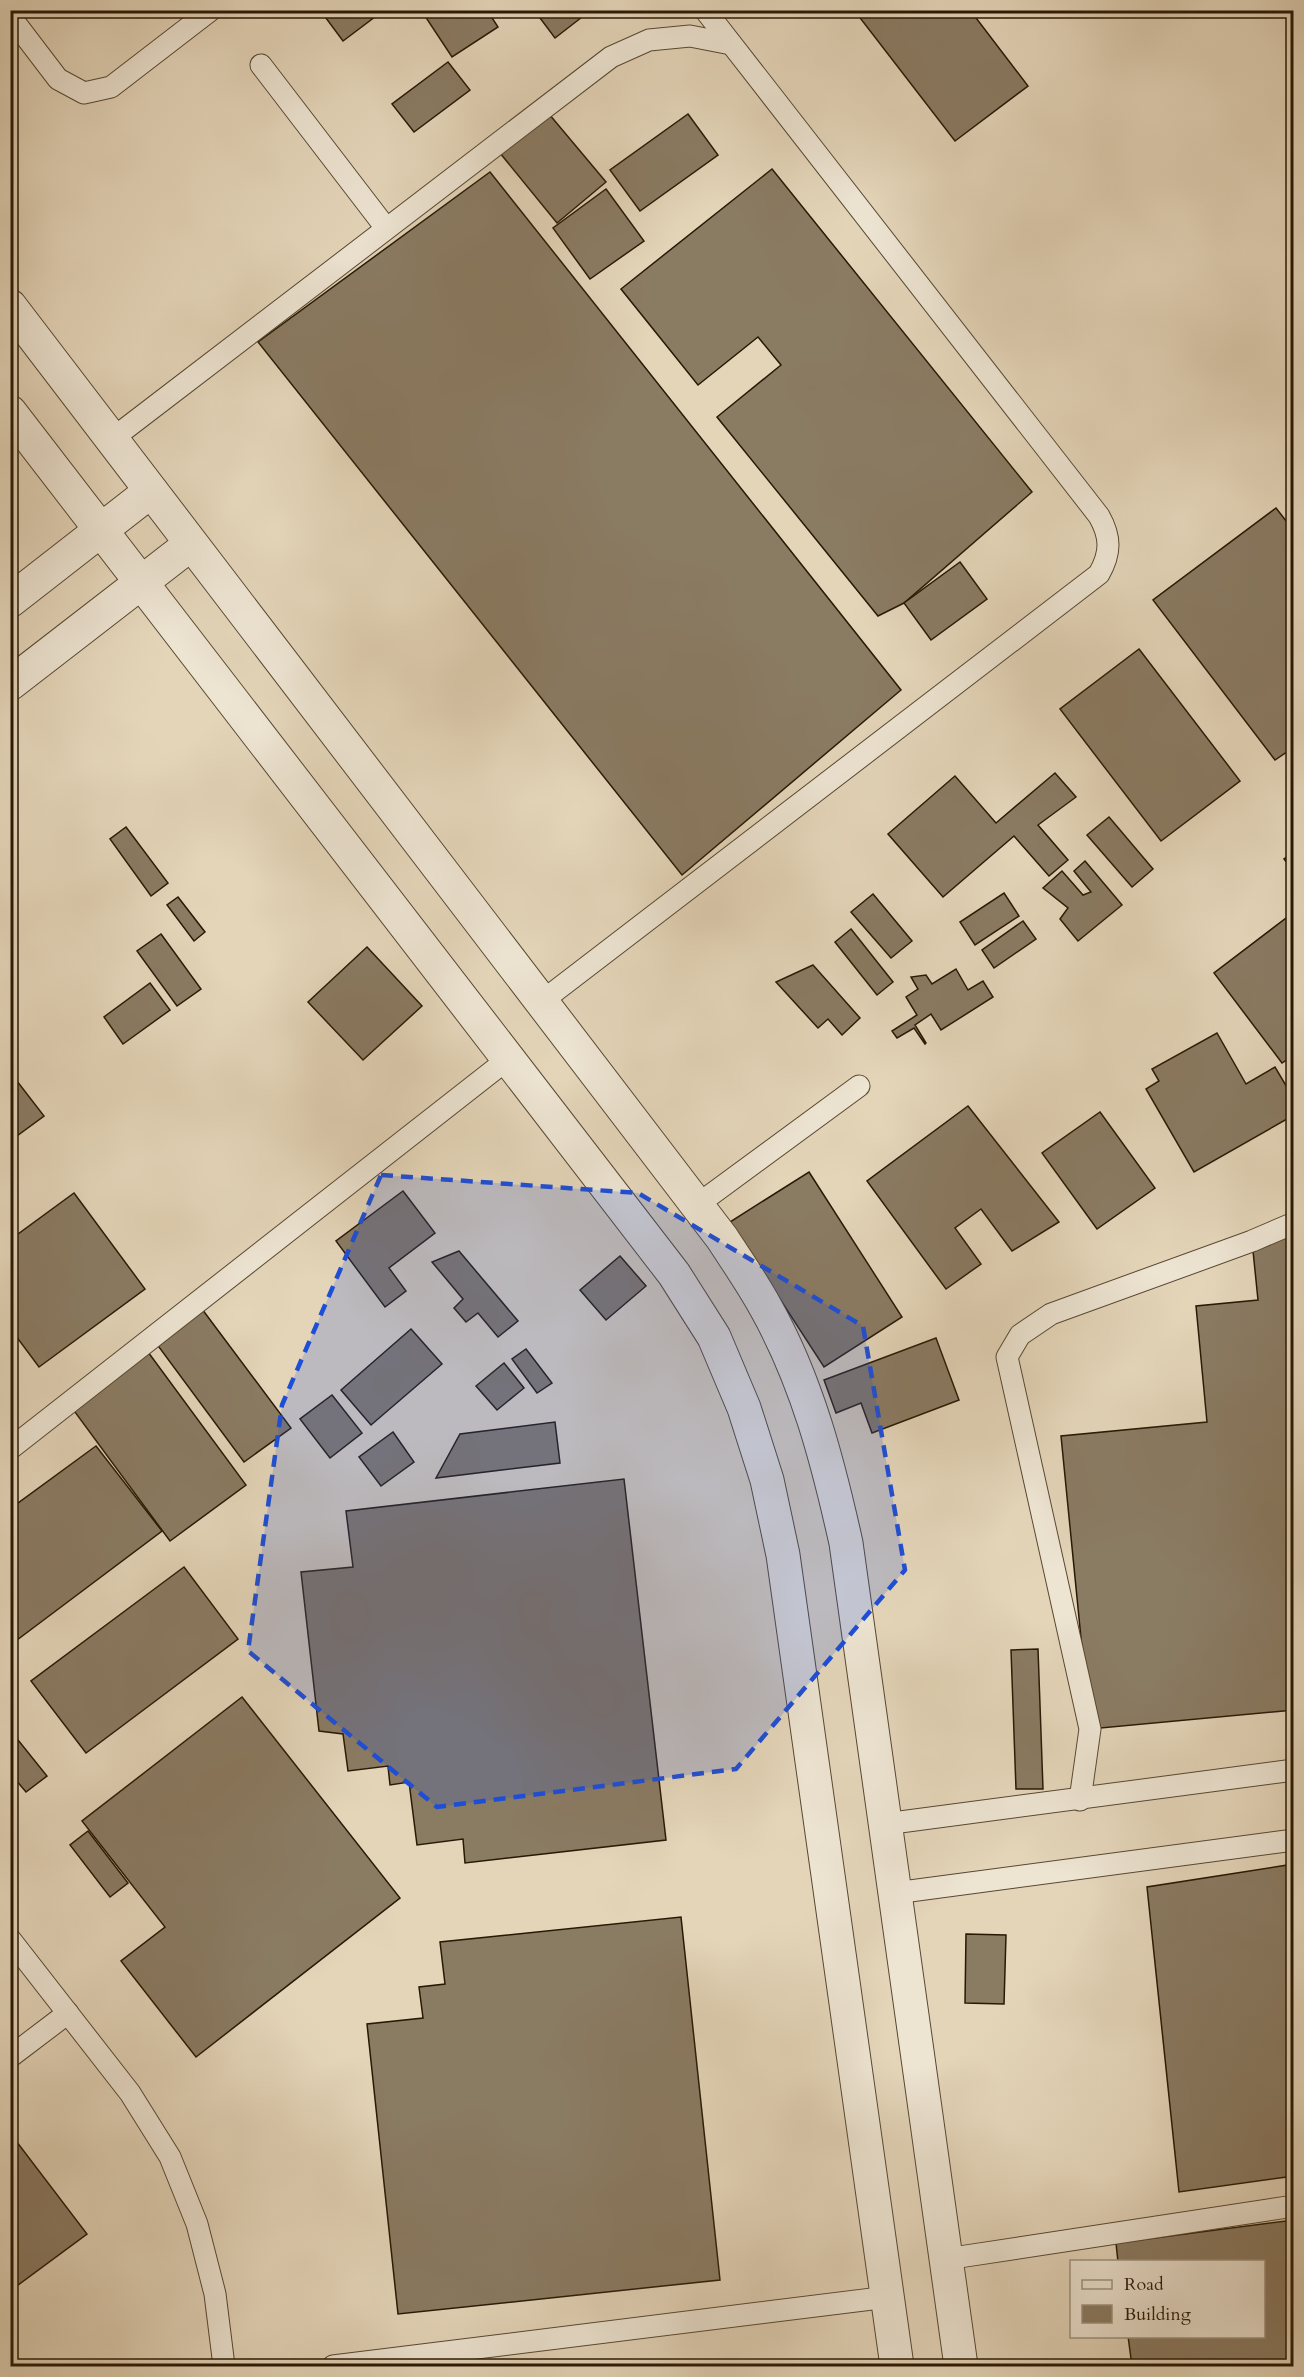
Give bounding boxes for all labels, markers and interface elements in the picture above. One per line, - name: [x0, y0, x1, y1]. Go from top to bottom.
- legend: [1070, 2260, 1265, 2338]
- text: Road: [1124, 2272, 1164, 2297]
- text: Building: [1124, 2302, 1192, 2327]

